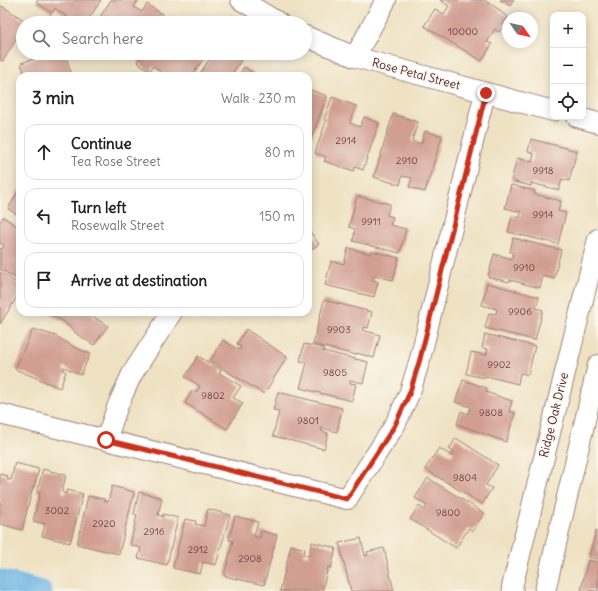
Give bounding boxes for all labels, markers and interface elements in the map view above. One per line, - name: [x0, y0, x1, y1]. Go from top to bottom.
- north arrow: [502, 12, 538, 48]
- map controls: [550, 12, 586, 120]
- button: +: [550, 12, 586, 48]
- search box: [16, 16, 312, 60]
- house number: 10000: [448, 25, 478, 38]
- icon: search: [30, 27, 52, 49]
- text: Search here: [62, 29, 143, 48]
- button: −: [550, 48, 586, 84]
- street label: Rose Petal Street: [370, 55, 462, 93]
- route end: [477, 84, 495, 102]
- button: locate: [550, 84, 586, 120]
- text: 3 min: [32, 87, 74, 109]
- text: Walk · 230 m: [221, 90, 296, 107]
- text: Continue: [71, 134, 132, 153]
- house number: 2914: [336, 134, 357, 147]
- icon: ahead: [33, 141, 55, 163]
- text: 80 m: [264, 144, 295, 161]
- text: Tea Rose Street: [71, 153, 161, 170]
- house number: 2910: [396, 154, 418, 167]
- house number: 9918: [532, 164, 554, 177]
- text: Turn left: [71, 198, 126, 217]
- icon: left: [33, 205, 55, 227]
- text: 150 m: [259, 208, 295, 225]
- house number: 9914: [532, 208, 554, 221]
- house number: 9911: [361, 215, 381, 228]
- text: Rosewalk Street: [71, 217, 164, 234]
- house number: 9910: [513, 261, 535, 274]
- icon: arrive: [33, 269, 55, 291]
- text: Arrive at destination: [71, 271, 207, 290]
- house number: 9906: [508, 305, 532, 318]
- house number: 9903: [327, 323, 351, 336]
- house number: 9902: [487, 358, 511, 371]
- house number: 9805: [323, 366, 347, 379]
- street label: Ridge Oak Drive: [536, 371, 571, 459]
- house number: 9802: [201, 389, 225, 402]
- house number: 9808: [479, 406, 503, 419]
- house number: 9801: [297, 414, 319, 427]
- route start: [97, 431, 115, 449]
- house number: 9804: [453, 471, 477, 484]
- house number: 3002: [45, 504, 70, 517]
- house number: 9800: [436, 506, 460, 519]
- house number: 2920: [92, 517, 116, 530]
- house number: 2916: [144, 525, 165, 538]
- house number: 2912: [188, 543, 209, 556]
- house number: 2908: [238, 552, 262, 565]

